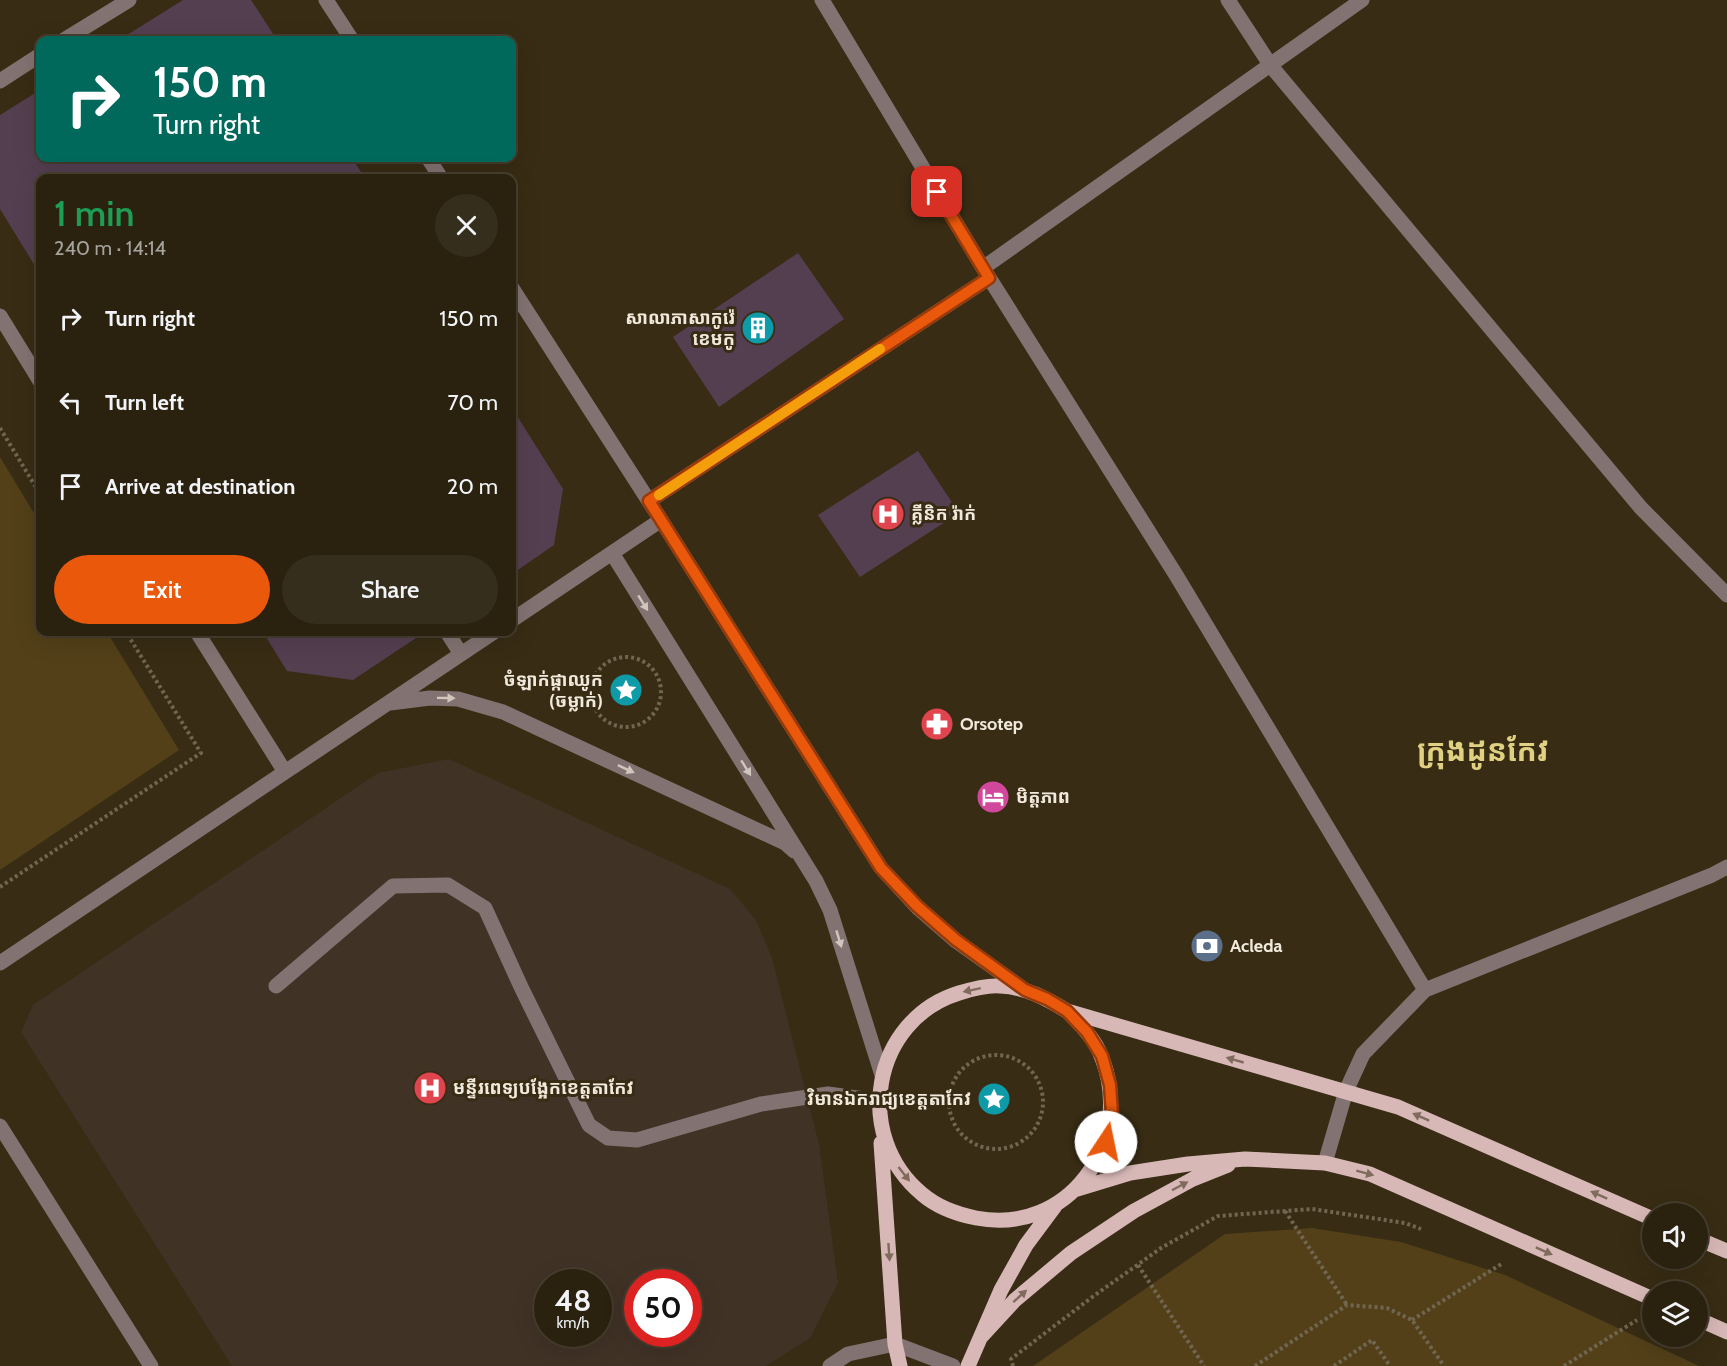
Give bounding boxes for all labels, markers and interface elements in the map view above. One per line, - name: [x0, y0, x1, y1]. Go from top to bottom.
- text: 150 m: [153, 56, 267, 108]
- icon: right: [54, 60, 132, 138]
- text: Turn right: [153, 108, 260, 141]
- pin: [911, 166, 962, 217]
- icon: arrive: [920, 175, 953, 208]
- text: 1 min: [54, 191, 134, 235]
- button: close: [435, 194, 498, 257]
- text: 240 m · 14:14: [54, 236, 166, 260]
- icon: right: [54, 302, 87, 335]
- text: Turn right: [105, 305, 195, 332]
- text: 150 m: [439, 305, 498, 332]
- place label: សាលាភាសាកូរ៉េ ខេមកូ: [625, 307, 735, 350]
- building icon: សាលាភាសាកូរ៉េ ខេមកូ: [740, 310, 776, 346]
- icon: left: [54, 386, 87, 419]
- text: Turn left: [105, 389, 184, 416]
- text: 70 m: [448, 389, 498, 416]
- icon: arrive: [54, 470, 87, 503]
- text: Arrive at destination: [105, 473, 295, 500]
- text: 20 m: [447, 473, 498, 500]
- hospital icon: គ្លីនិក រ៉ាក់: [870, 496, 906, 532]
- place label: គ្លីនិក រ៉ាក់: [911, 503, 976, 525]
- button: Exit: [54, 555, 270, 624]
- button: Share: [282, 555, 498, 624]
- one-way arrow: [638, 595, 649, 611]
- place label: ចំឡាក់ផ្កាឈូក (ចម្លាក់): [503, 669, 603, 712]
- place icon: ចំឡាក់ផ្កាឈូក (ចម្លាក់): [608, 672, 644, 708]
- one-way arrow: [436, 693, 455, 703]
- pharmacy icon: Orsotep: [919, 706, 955, 742]
- place label: Orsotep: [960, 713, 1023, 735]
- district label: ក្រុងដូនកែវ: [1417, 732, 1549, 770]
- one-way arrow: [741, 760, 752, 777]
- one-way arrow: [618, 764, 636, 774]
- hotel icon: មិត្តភាព: [975, 779, 1011, 815]
- place label: មិត្តភាព: [1016, 786, 1070, 808]
- bank icon: Acleda: [1189, 928, 1225, 964]
- one-way arrow: [835, 930, 845, 948]
- place label: Acleda: [1230, 935, 1282, 957]
- one-way arrow: [963, 985, 981, 995]
- one-way arrow: [1226, 1054, 1244, 1064]
- hospital icon: មន្ទីរពេទ្យបង្អែកខេត្តតាកែវ: [412, 1070, 448, 1106]
- place label: មន្ទីរពេទ្យបង្អែកខេត្តតាកែវ: [453, 1077, 634, 1099]
- place icon: វិមានឯករាជ្យខេត្តតាកែវ: [976, 1081, 1012, 1117]
- place label: វិមានឯករាជ្យខេត្តតាកែវ: [807, 1088, 971, 1110]
- position arrow: [1074, 1110, 1138, 1174]
- one-way arrow: [1412, 1111, 1430, 1121]
- one-way arrow: [898, 1167, 910, 1182]
- one-way arrow: [1356, 1169, 1374, 1178]
- one-way arrow: [1172, 1181, 1189, 1191]
- one-way arrow: [1590, 1190, 1608, 1200]
- map controls: [1642, 1203, 1708, 1347]
- button: sound: [1642, 1203, 1708, 1269]
- one-way arrow: [884, 1243, 894, 1262]
- one-way arrow: [1535, 1246, 1552, 1255]
- speed limit sign: 50: [624, 1269, 702, 1347]
- button: layers: [1642, 1281, 1708, 1347]
- text: 48: [555, 1282, 591, 1319]
- one-way arrow: [1012, 1290, 1027, 1303]
- text: km/h: [557, 1314, 589, 1332]

